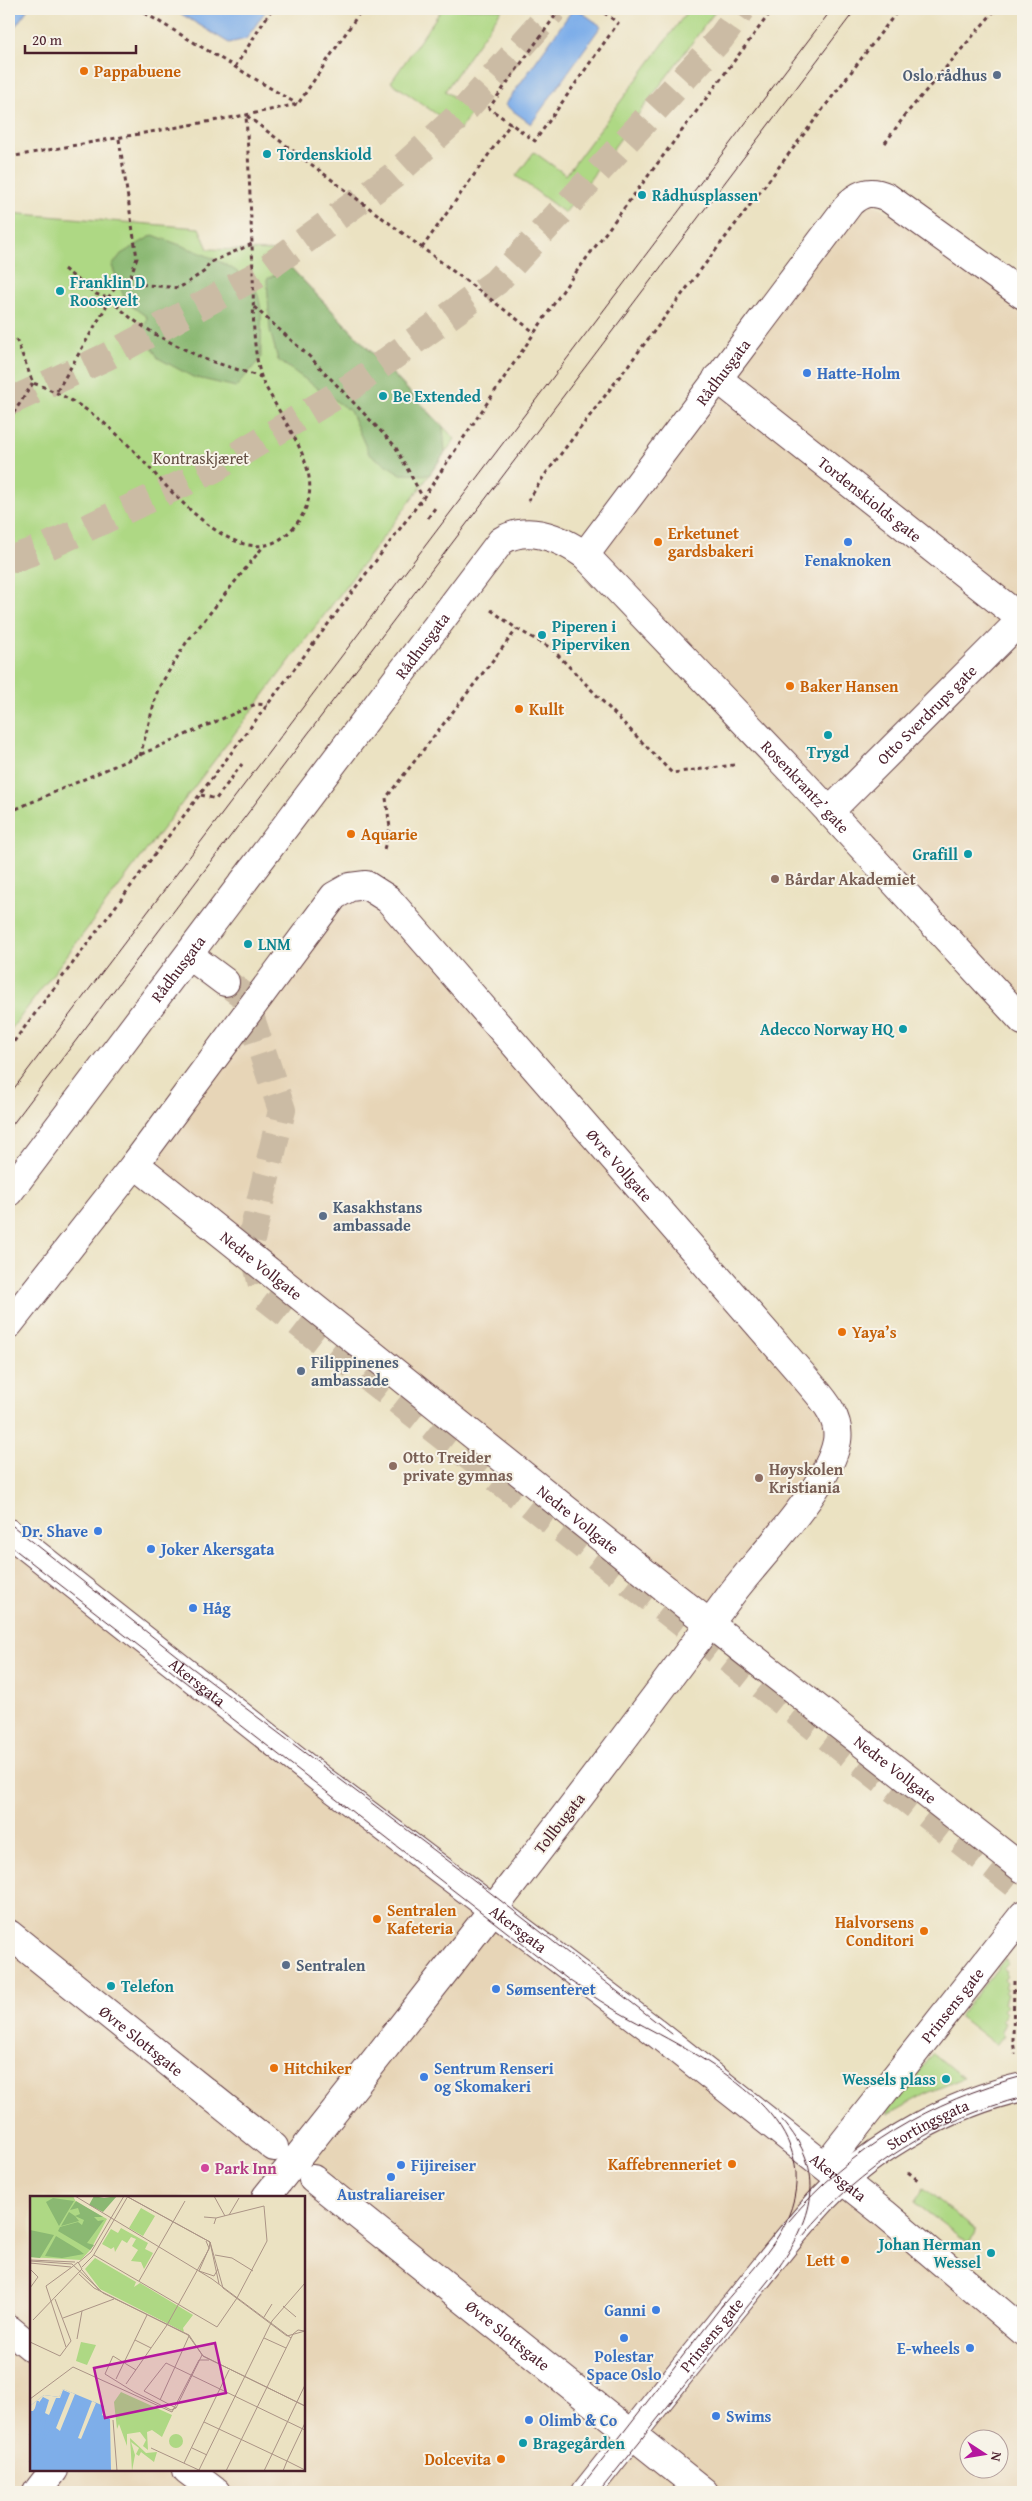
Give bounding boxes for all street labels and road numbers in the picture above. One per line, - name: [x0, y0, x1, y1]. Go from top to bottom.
- street label: Rådhusgata: [690, 333, 756, 410]
- street label: Tordenskiolds gate: [813, 450, 927, 548]
- street label: Rådhusgata: [389, 607, 455, 684]
- street label: Otto Sverdrups gate: [871, 659, 982, 770]
- street label: Rosenkrantz’ gate: [756, 734, 855, 838]
- street label: Rådhusgata: [145, 930, 211, 1007]
- street label: Øvre Vollgate: [581, 1123, 659, 1207]
- street label: Nedre Vollgate: [215, 1225, 308, 1306]
- street label: Nedre Vollgate: [532, 1479, 624, 1560]
- street label: Akersgata: [164, 1652, 231, 1712]
- street label: Nedre Vollgate: [849, 1729, 942, 1809]
- street label: Tollbugata: [528, 1787, 591, 1858]
- street label: Akersgata: [485, 1899, 553, 1959]
- street label: Prinsens gate: [915, 1962, 989, 2048]
- street label: Øvre Slottsgate: [94, 1999, 189, 2082]
- street label: Stortingsgata: [881, 2093, 973, 2156]
- street label: Akersgata: [805, 2147, 872, 2207]
- street label: Prinsens gate: [674, 2292, 749, 2377]
- street label: Øvre Slottsgate: [461, 2294, 555, 2376]

